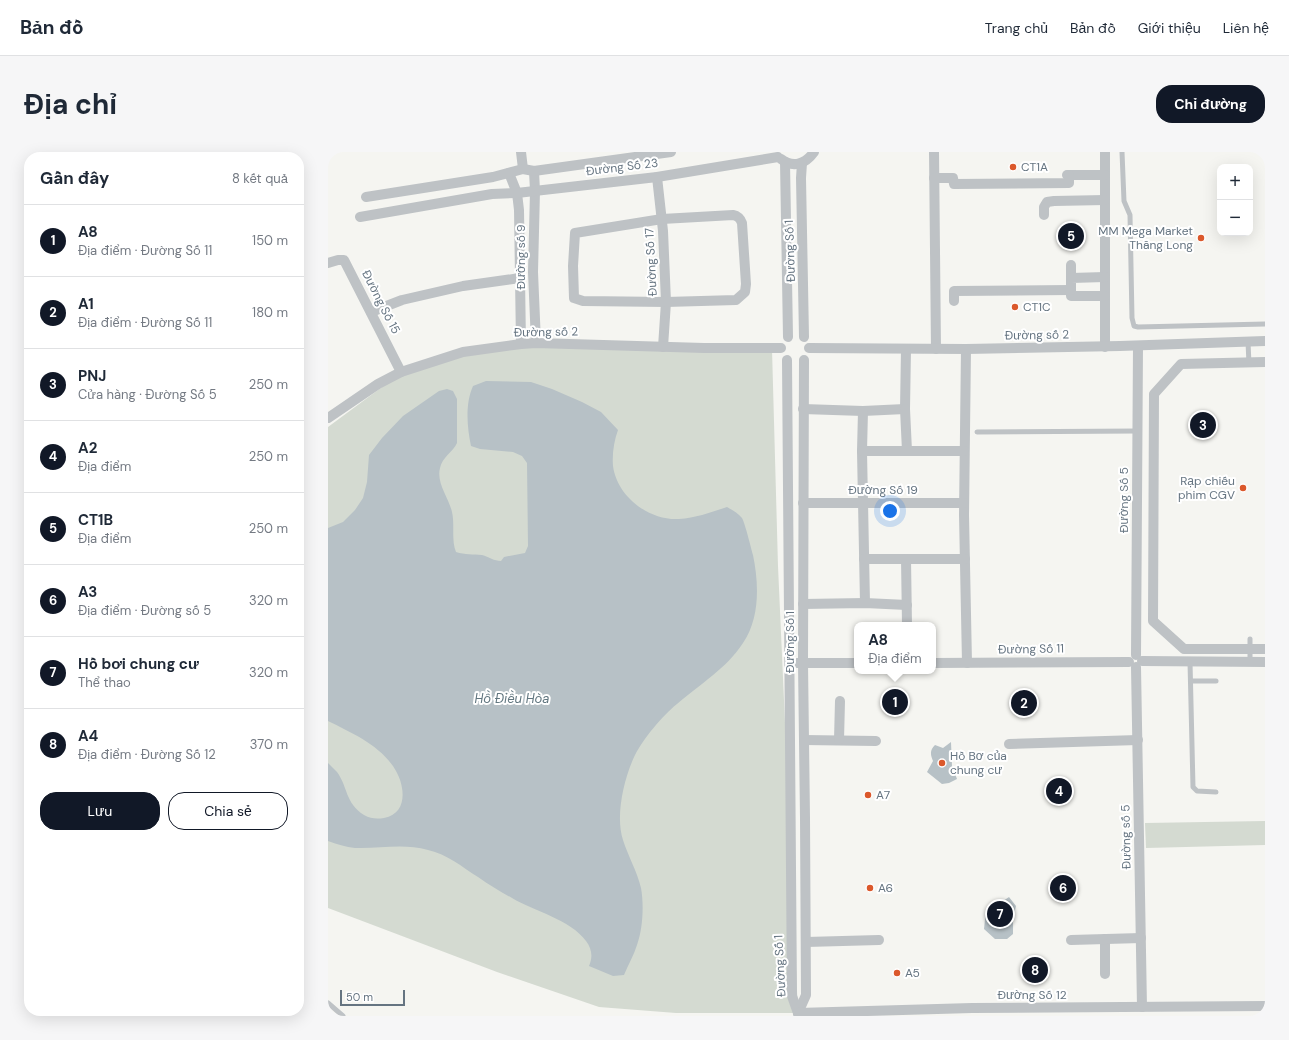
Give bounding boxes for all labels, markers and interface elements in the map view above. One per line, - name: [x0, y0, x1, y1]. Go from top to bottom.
- text: Bản đồ: [20, 15, 83, 40]
- text: Trang chủ: [985, 19, 1048, 37]
- text: Bản đồ: [1070, 19, 1116, 37]
- text: Giới thiệu: [1138, 19, 1201, 37]
- text: Liên hệ: [1223, 19, 1269, 37]
- button: Chỉ đường: [1156, 85, 1265, 123]
- text: Địa chỉ: [24, 86, 117, 123]
- street label: Đường Số 23: [585, 155, 659, 179]
- place label: CT1A: [1021, 159, 1048, 175]
- marker: CT1A: [1008, 162, 1018, 172]
- map controls: [1217, 164, 1253, 236]
- button: +: [1217, 164, 1253, 200]
- text: Gần đây: [40, 167, 109, 189]
- text: 8 kết quả: [232, 170, 288, 187]
- button: −: [1217, 200, 1253, 236]
- street label: Đường Số 1: [781, 220, 799, 282]
- pin: 5: [1058, 221, 1084, 251]
- text: A8: [78, 222, 98, 242]
- place label: MM Mega Market Thăng Long: [1098, 223, 1193, 253]
- street label: Đường số 9: [513, 224, 529, 290]
- street label: Đường Số 17: [641, 227, 661, 297]
- text: 1: [51, 232, 55, 249]
- text: 150 m: [252, 232, 288, 249]
- marker: MM Mega Market Thăng Long: [1196, 233, 1206, 243]
- text: Địa điểm · Đường Số 11: [78, 242, 212, 259]
- street label: Đường Số 15: [358, 267, 404, 337]
- text: A1: [78, 294, 94, 314]
- place label: CT1C: [1023, 299, 1051, 315]
- marker: CT1C: [1010, 302, 1020, 312]
- text: 2: [49, 304, 57, 321]
- text: 180 m: [252, 304, 288, 321]
- text: Địa điểm · Đường Số 11: [78, 314, 212, 331]
- street label: Đường số 2: [514, 323, 578, 341]
- street label: Đường số 2: [1005, 326, 1069, 344]
- text: PNJ: [78, 366, 106, 386]
- text: 3: [49, 376, 57, 393]
- text: 250 m: [249, 376, 288, 393]
- text: Cửa hàng · Đường Số 5: [78, 386, 217, 403]
- pin: 3: [1190, 410, 1216, 440]
- text: A2: [78, 438, 97, 458]
- text: 4: [49, 448, 57, 465]
- text: 250 m: [249, 448, 288, 465]
- text: Địa điểm: [78, 458, 131, 475]
- street label: Đường Số 5: [1116, 467, 1132, 533]
- place label: Rạp chiếu phim CGV: [1178, 473, 1235, 503]
- street label: Đường Số 19: [848, 482, 918, 498]
- marker: Rạp chiếu phim CGV: [1238, 483, 1248, 493]
- your location: [880, 501, 900, 521]
- text: CT1B: [78, 510, 113, 530]
- text: 5: [49, 520, 57, 537]
- text: 250 m: [249, 520, 288, 537]
- text: Địa điểm: [78, 530, 131, 547]
- text: A3: [78, 582, 97, 602]
- text: 6: [49, 592, 57, 609]
- text: 320 m: [249, 592, 288, 609]
- text: Địa điểm · Đường số 5: [78, 602, 211, 619]
- street label: Đường Số 1: [782, 611, 798, 673]
- popup: [854, 622, 936, 674]
- text: A8: [868, 630, 888, 650]
- street label: Đường Số 11: [998, 640, 1064, 658]
- text: Địa điểm: [868, 650, 922, 667]
- text: Hồ bơi chung cư: [78, 654, 199, 674]
- text: 7: [50, 664, 56, 681]
- text: 320 m: [249, 664, 288, 681]
- text: Thể thao: [78, 674, 131, 691]
- pin: 1: [882, 687, 908, 717]
- pin: 2: [1011, 688, 1037, 718]
- water label: Hồ Điều Hòa: [474, 690, 550, 707]
- text: A4: [78, 726, 98, 746]
- text: 8: [49, 736, 57, 753]
- text: 370 m: [250, 736, 288, 753]
- text: Địa điểm · Đường Số 12: [78, 746, 216, 763]
- place label: Hồ Bơ của chung cư: [950, 748, 1007, 778]
- marker: Hồ Bơ của chung cư: [937, 758, 947, 768]
- pin: 4: [1046, 776, 1072, 806]
- place label: A7: [876, 787, 890, 803]
- marker: A7: [863, 790, 873, 800]
- button: Lưu: [40, 792, 160, 830]
- button: Chia sẻ: [168, 792, 288, 830]
- street label: Đường số 5: [1117, 804, 1135, 870]
- pin: 6: [1050, 873, 1076, 903]
- place label: A6: [878, 880, 893, 896]
- marker: A6: [865, 883, 875, 893]
- pin: 7: [987, 899, 1013, 929]
- street label: Đường Số 1: [770, 935, 790, 997]
- pin: 8: [1022, 955, 1048, 985]
- place label: A5: [905, 965, 920, 981]
- marker: A5: [892, 968, 902, 978]
- street label: Đường Số 12: [997, 987, 1067, 1003]
- scale bar: [340, 988, 405, 1007]
- text: 50 m: [346, 990, 373, 1004]

